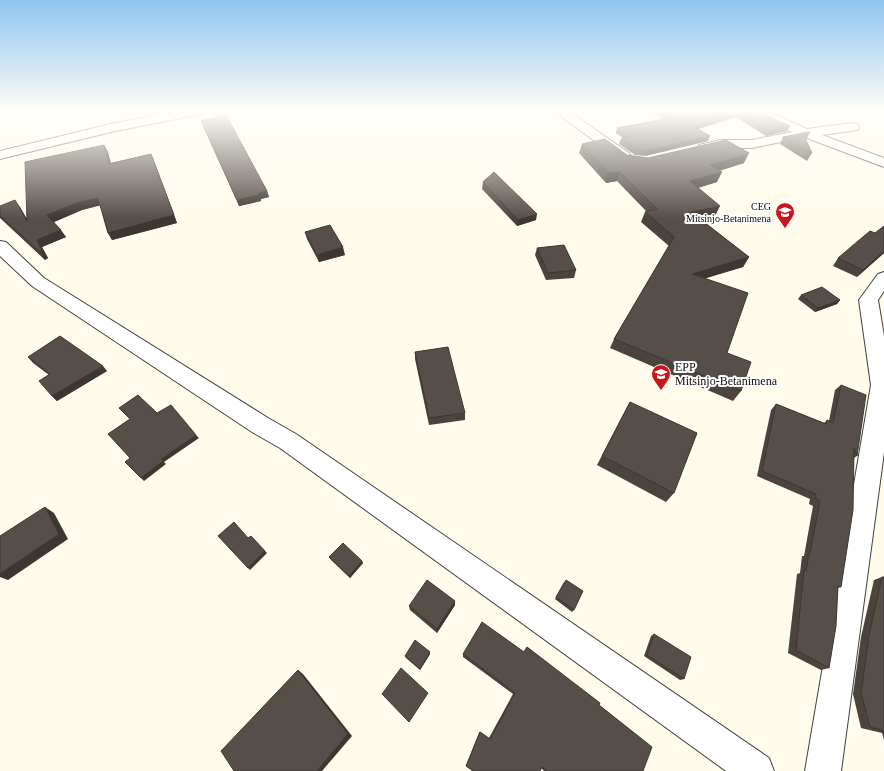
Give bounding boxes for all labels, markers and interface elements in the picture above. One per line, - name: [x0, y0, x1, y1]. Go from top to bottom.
- place label: CEG Mitsinjo-Betanimena: [686, 201, 772, 224]
- school or university icon: CEG Mitsinjo-Betanimena: [774, 201, 796, 229]
- place label: EPP Mitsinjo-Betanimena: [675, 360, 778, 388]
- school or university icon: EPP Mitsinjo-Betanimena: [650, 363, 672, 391]

